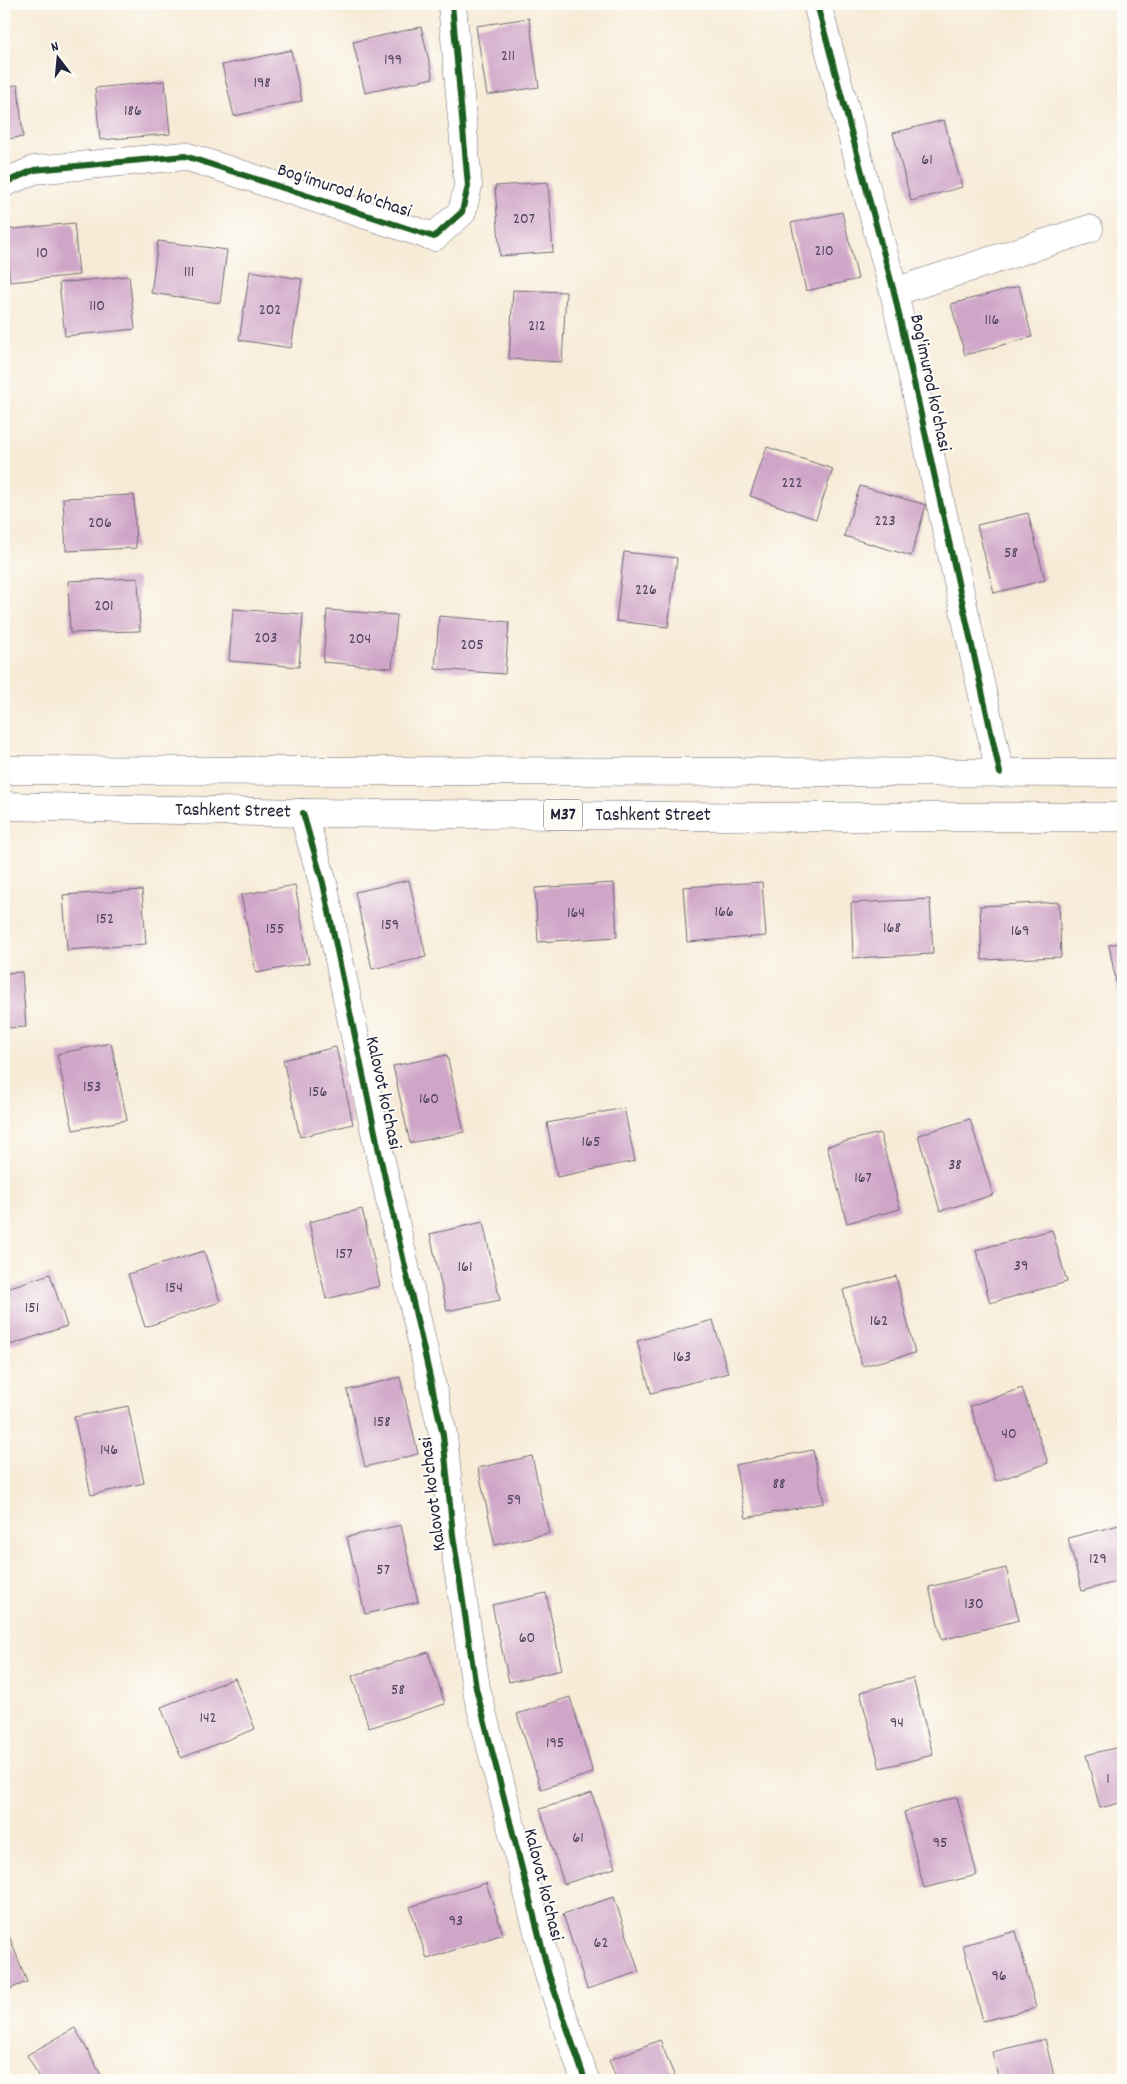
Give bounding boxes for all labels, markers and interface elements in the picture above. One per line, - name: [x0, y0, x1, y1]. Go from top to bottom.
- north arrow: [32, 32, 82, 82]
- text: N: [49, 37, 61, 58]
- house number: 211: [501, 45, 515, 68]
- house number: 199: [384, 49, 402, 72]
- house number: 198: [253, 72, 271, 95]
- house number: 186: [124, 100, 142, 123]
- house number: 61: [921, 149, 933, 172]
- street label: Bog'imurod ko'chasi: [273, 158, 415, 227]
- house number: 207: [513, 208, 535, 231]
- house number: 210: [814, 240, 834, 263]
- house number: 10: [36, 242, 48, 265]
- house number: 111: [184, 261, 194, 284]
- house number: 110: [89, 295, 105, 318]
- house number: 202: [259, 299, 281, 322]
- house number: 116: [985, 309, 1000, 332]
- street label: Bog'imurod ko'chasi: [901, 312, 957, 455]
- house number: 212: [528, 315, 546, 338]
- house number: 222: [782, 472, 802, 495]
- house number: 223: [874, 510, 896, 533]
- house number: 206: [88, 512, 112, 535]
- house number: 58: [1004, 542, 1018, 565]
- house number: 226: [635, 579, 657, 602]
- house number: 201: [94, 595, 114, 618]
- house number: 203: [255, 627, 277, 650]
- house number: 204: [349, 628, 371, 651]
- house number: 205: [460, 634, 484, 657]
- street label: Tashkent Street: [175, 797, 291, 827]
- road number: M37: [544, 800, 582, 830]
- street label: Tashkent Street: [595, 803, 711, 830]
- house number: 166: [714, 901, 734, 924]
- house number: 164: [567, 902, 585, 925]
- house number: 152: [96, 908, 114, 931]
- house number: 159: [381, 914, 399, 937]
- house number: 168: [883, 917, 901, 940]
- house number: 155: [266, 918, 284, 941]
- house number: 169: [1011, 920, 1029, 943]
- street label: Kalovot ko'chasi: [357, 1034, 407, 1153]
- house number: 153: [83, 1076, 101, 1099]
- house number: 156: [309, 1081, 328, 1104]
- house number: 160: [419, 1088, 439, 1111]
- house number: 165: [582, 1131, 600, 1154]
- house number: 38: [948, 1154, 962, 1177]
- house number: 167: [854, 1167, 872, 1190]
- house number: 157: [335, 1243, 353, 1266]
- house number: 39: [1014, 1255, 1028, 1278]
- house number: 161: [458, 1256, 472, 1279]
- house number: 154: [165, 1277, 183, 1300]
- house number: 151: [25, 1297, 39, 1320]
- house number: 162: [870, 1310, 888, 1333]
- house number: 163: [673, 1346, 691, 1369]
- house number: 158: [373, 1411, 391, 1434]
- house number: 40: [1001, 1423, 1017, 1446]
- street label: Kalovot ko'chasi: [414, 1435, 454, 1553]
- house number: 146: [100, 1439, 118, 1462]
- house number: 88: [773, 1473, 785, 1496]
- house number: 59: [507, 1489, 521, 1512]
- house number: 129: [1089, 1548, 1107, 1571]
- house number: 57: [376, 1559, 390, 1582]
- house number: 130: [964, 1593, 984, 1616]
- house number: 60: [519, 1627, 535, 1650]
- house number: 58: [391, 1679, 405, 1702]
- house number: 142: [199, 1707, 217, 1730]
- house number: 94: [890, 1712, 904, 1735]
- house number: 195: [546, 1732, 564, 1755]
- house number: 1: [1106, 1768, 1110, 1791]
- street label: Kalovot ko'chasi: [515, 1826, 569, 1945]
- house number: 61: [572, 1827, 584, 1850]
- house number: 95: [933, 1832, 947, 1855]
- house number: 93: [449, 1910, 463, 1933]
- house number: 62: [594, 1932, 608, 1955]
- house number: 96: [991, 1965, 1007, 1988]

